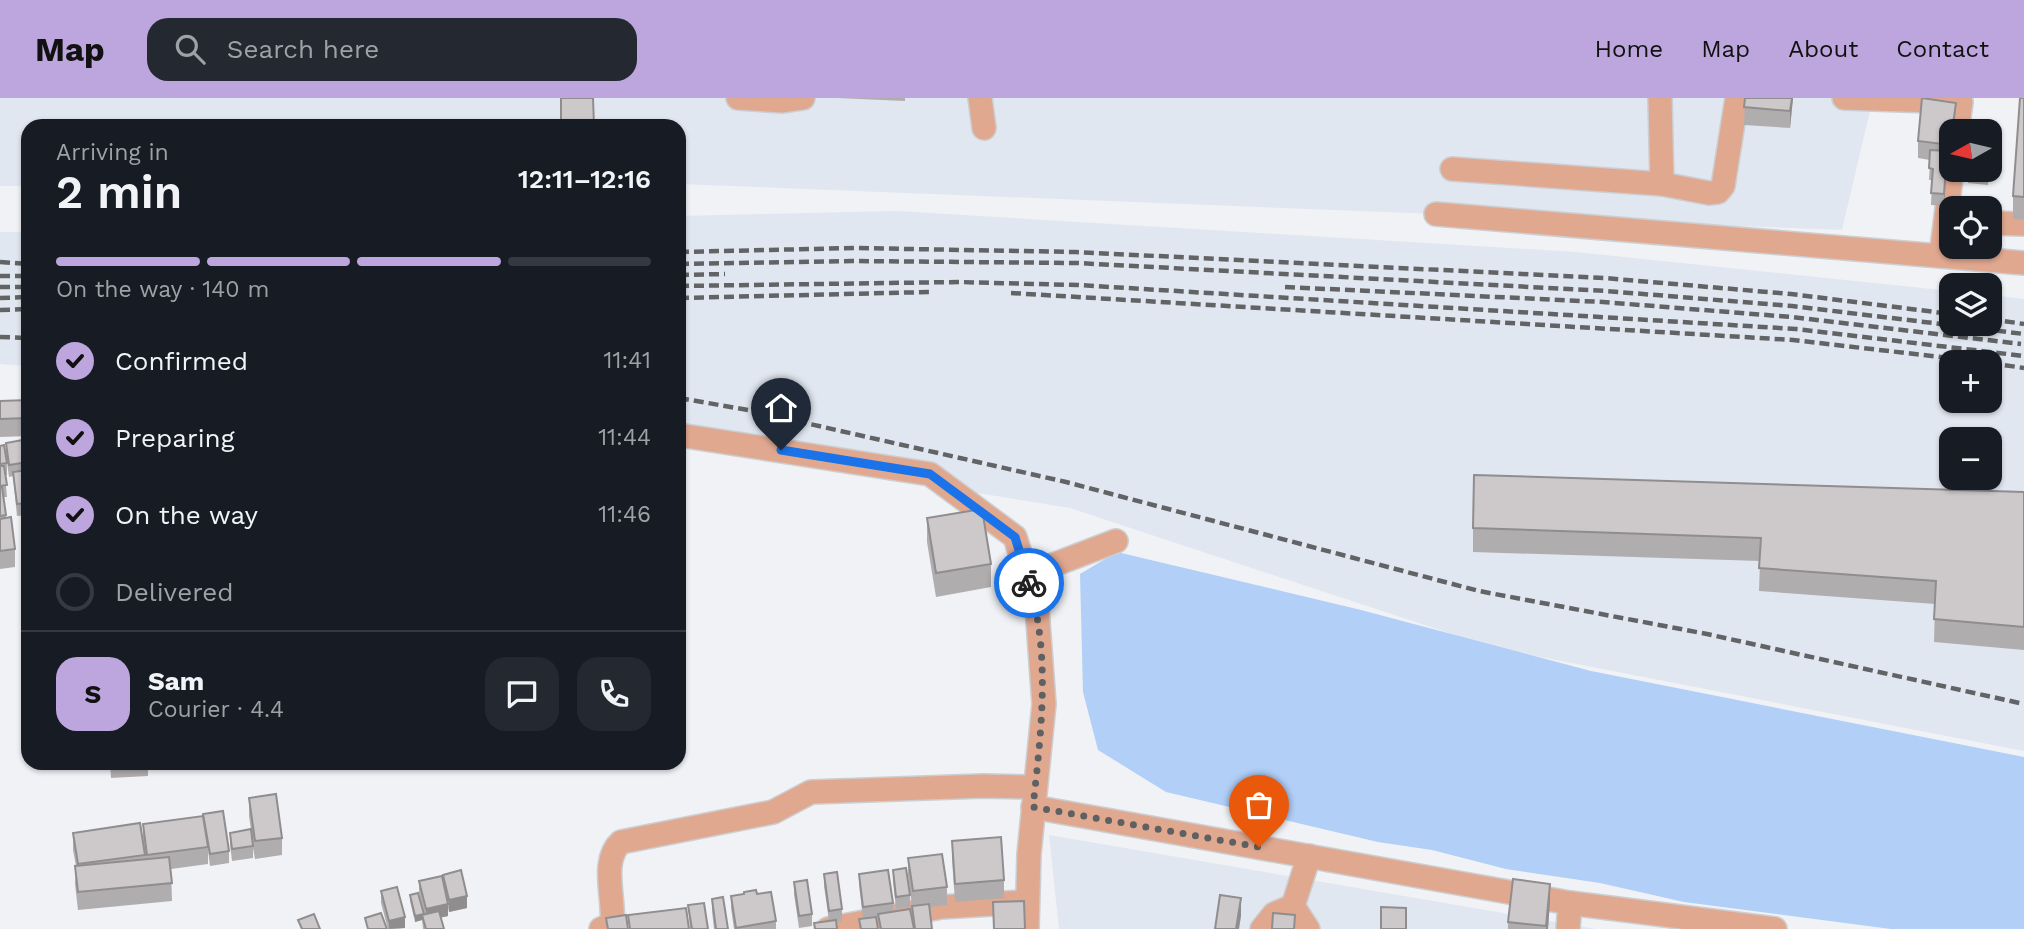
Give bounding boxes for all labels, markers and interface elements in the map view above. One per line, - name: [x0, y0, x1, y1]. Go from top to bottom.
- search box: [147, 18, 637, 81]
- text: Map: [35, 30, 105, 69]
- icon: search: [171, 30, 209, 68]
- text: Search here: [227, 34, 379, 64]
- text: Home: [1595, 35, 1663, 63]
- text: Map: [1701, 35, 1750, 63]
- text: About: [1788, 35, 1858, 63]
- text: Contact: [1896, 35, 1989, 63]
- north arrow: [1939, 119, 2002, 182]
- map controls: [1939, 119, 2002, 490]
- text: Arriving in: [56, 139, 169, 166]
- text: 12:11–12:16: [518, 164, 651, 194]
- text: 2 min: [56, 165, 182, 219]
- button: locate: [1939, 196, 2002, 259]
- button: layers: [1939, 273, 2002, 336]
- text: On the way · 140 m: [56, 276, 269, 303]
- icon: check: [56, 342, 94, 380]
- text: Confirmed: [115, 346, 248, 376]
- text: 11:41: [604, 347, 651, 374]
- button: +: [1939, 350, 2002, 413]
- pin: [751, 378, 811, 450]
- icon: home: [762, 389, 800, 427]
- icon: check: [56, 419, 94, 457]
- text: Preparing: [115, 423, 235, 453]
- text: 11:44: [598, 424, 651, 451]
- button: −: [1939, 427, 2002, 490]
- icon: check: [56, 496, 94, 534]
- text: On the way: [115, 500, 258, 530]
- text: 11:46: [598, 501, 651, 528]
- courier: [994, 548, 1064, 618]
- icon: bike: [1010, 564, 1048, 602]
- text: Delivered: [115, 577, 234, 607]
- button: chat: [485, 657, 559, 731]
- button: phone: [577, 657, 651, 731]
- text: Sam: [148, 666, 204, 696]
- text: S: [85, 679, 101, 709]
- text: Courier · 4.4: [148, 696, 284, 723]
- pin: [1229, 775, 1289, 847]
- icon: bag: [1240, 786, 1278, 824]

